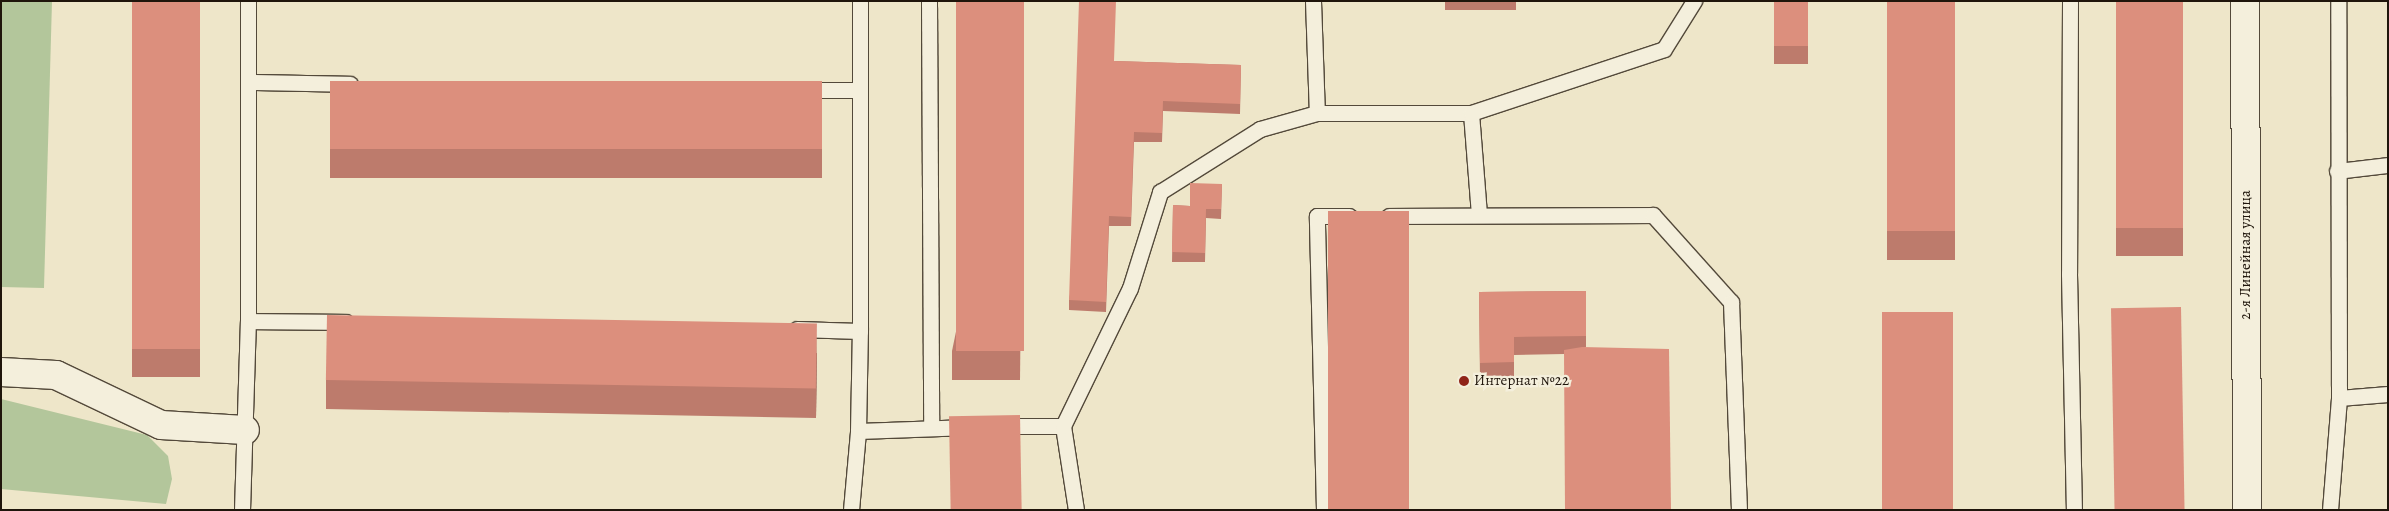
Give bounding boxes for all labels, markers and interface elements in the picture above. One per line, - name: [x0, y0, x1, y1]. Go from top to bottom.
- street label: 2-я Линейная улица: [2237, 190, 2255, 320]
- place label: Интернат №22: [1474, 372, 1569, 390]
- marker: Интернат №22: [1458, 375, 1470, 387]

